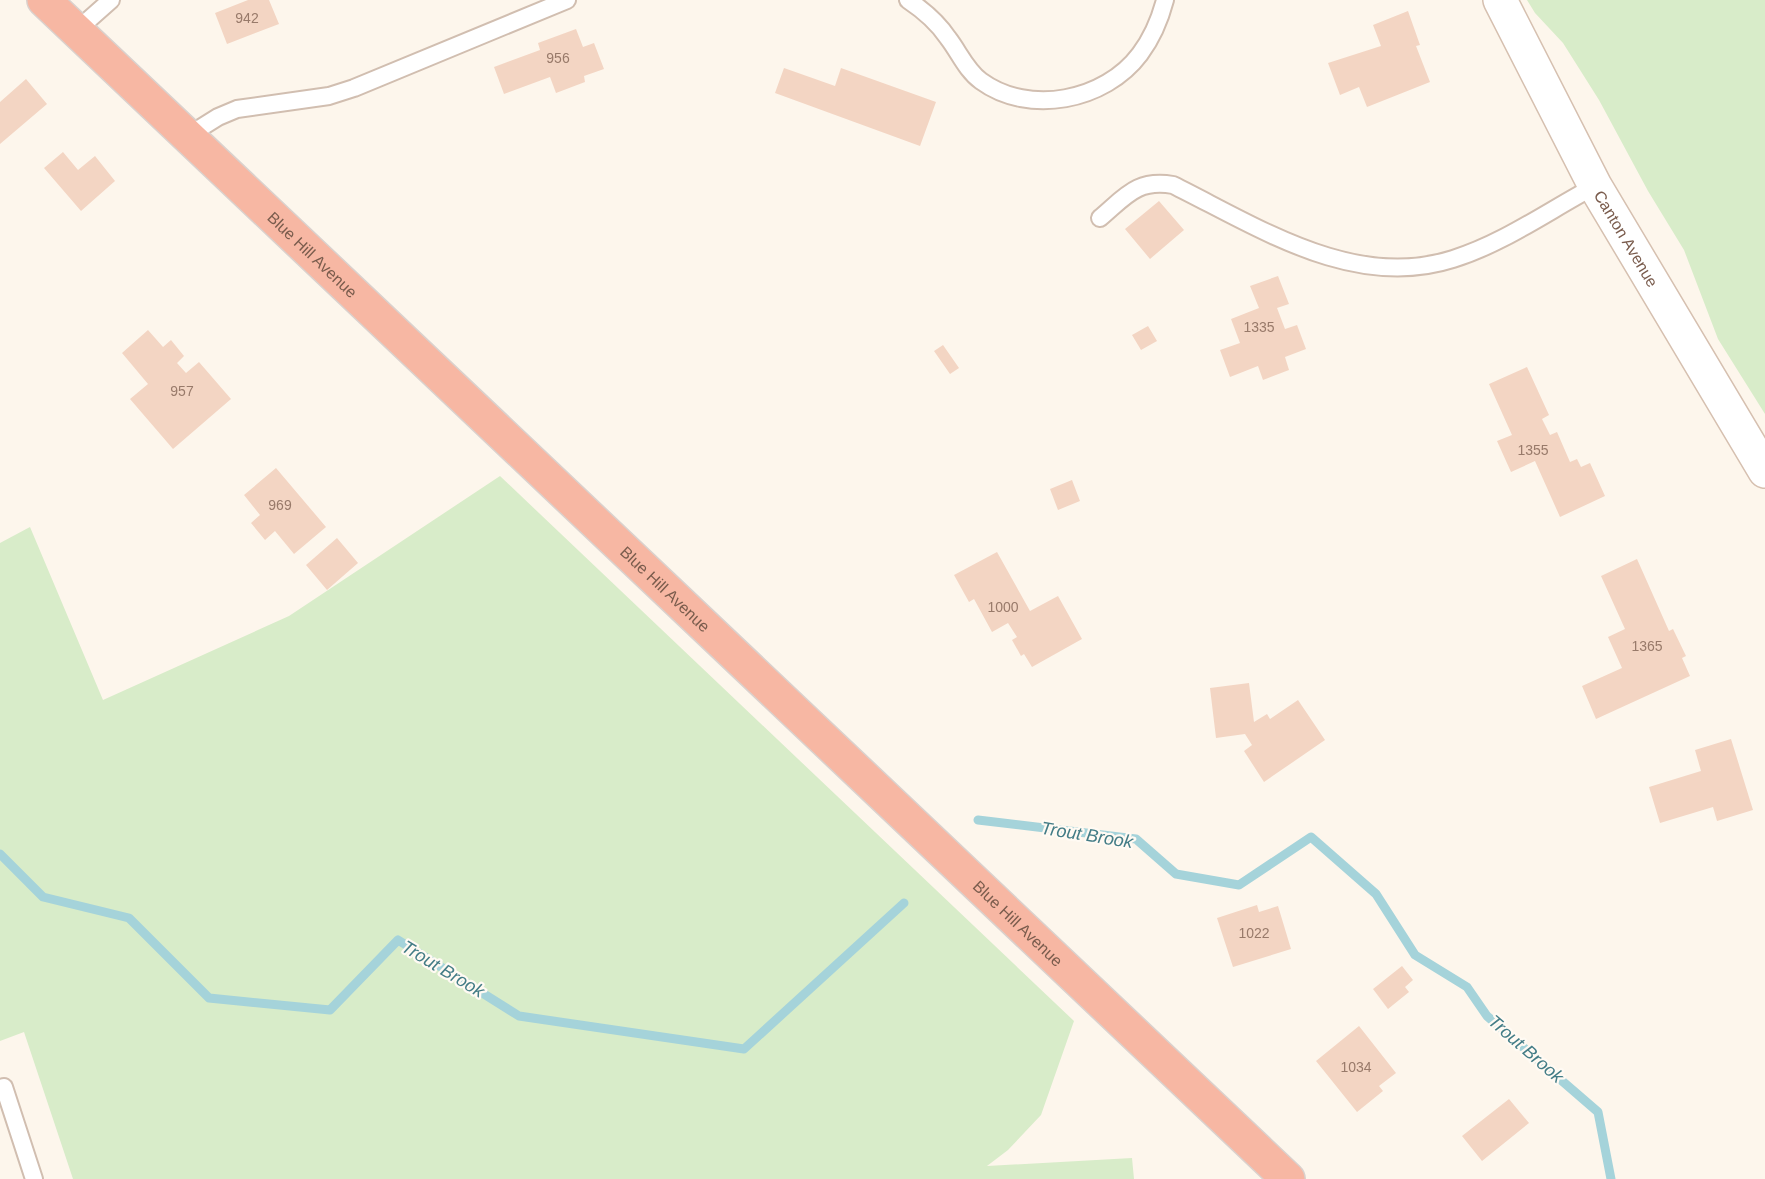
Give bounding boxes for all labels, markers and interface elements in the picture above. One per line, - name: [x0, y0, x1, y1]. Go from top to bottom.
- house number: 942: [235, 10, 259, 26]
- house number: 956: [546, 50, 570, 66]
- street label: Canton Avenue: [1591, 187, 1662, 290]
- street label: Blue Hill Avenue: [264, 208, 361, 301]
- house number: 1335: [1243, 319, 1275, 335]
- house number: 957: [170, 383, 194, 399]
- house number: 1355: [1517, 442, 1549, 458]
- house number: 969: [268, 497, 292, 513]
- street label: Blue Hill Avenue: [617, 543, 713, 635]
- house number: 1000: [987, 599, 1019, 615]
- house number: 1365: [1631, 638, 1663, 654]
- water label: Trout Brook: [1040, 818, 1135, 852]
- street label: Blue Hill Avenue: [970, 877, 1066, 969]
- house number: 1022: [1238, 925, 1270, 941]
- water label: Trout Brook: [398, 937, 489, 1002]
- water label: Trout Brook: [1484, 1011, 1568, 1088]
- house number: 1034: [1340, 1059, 1372, 1075]

